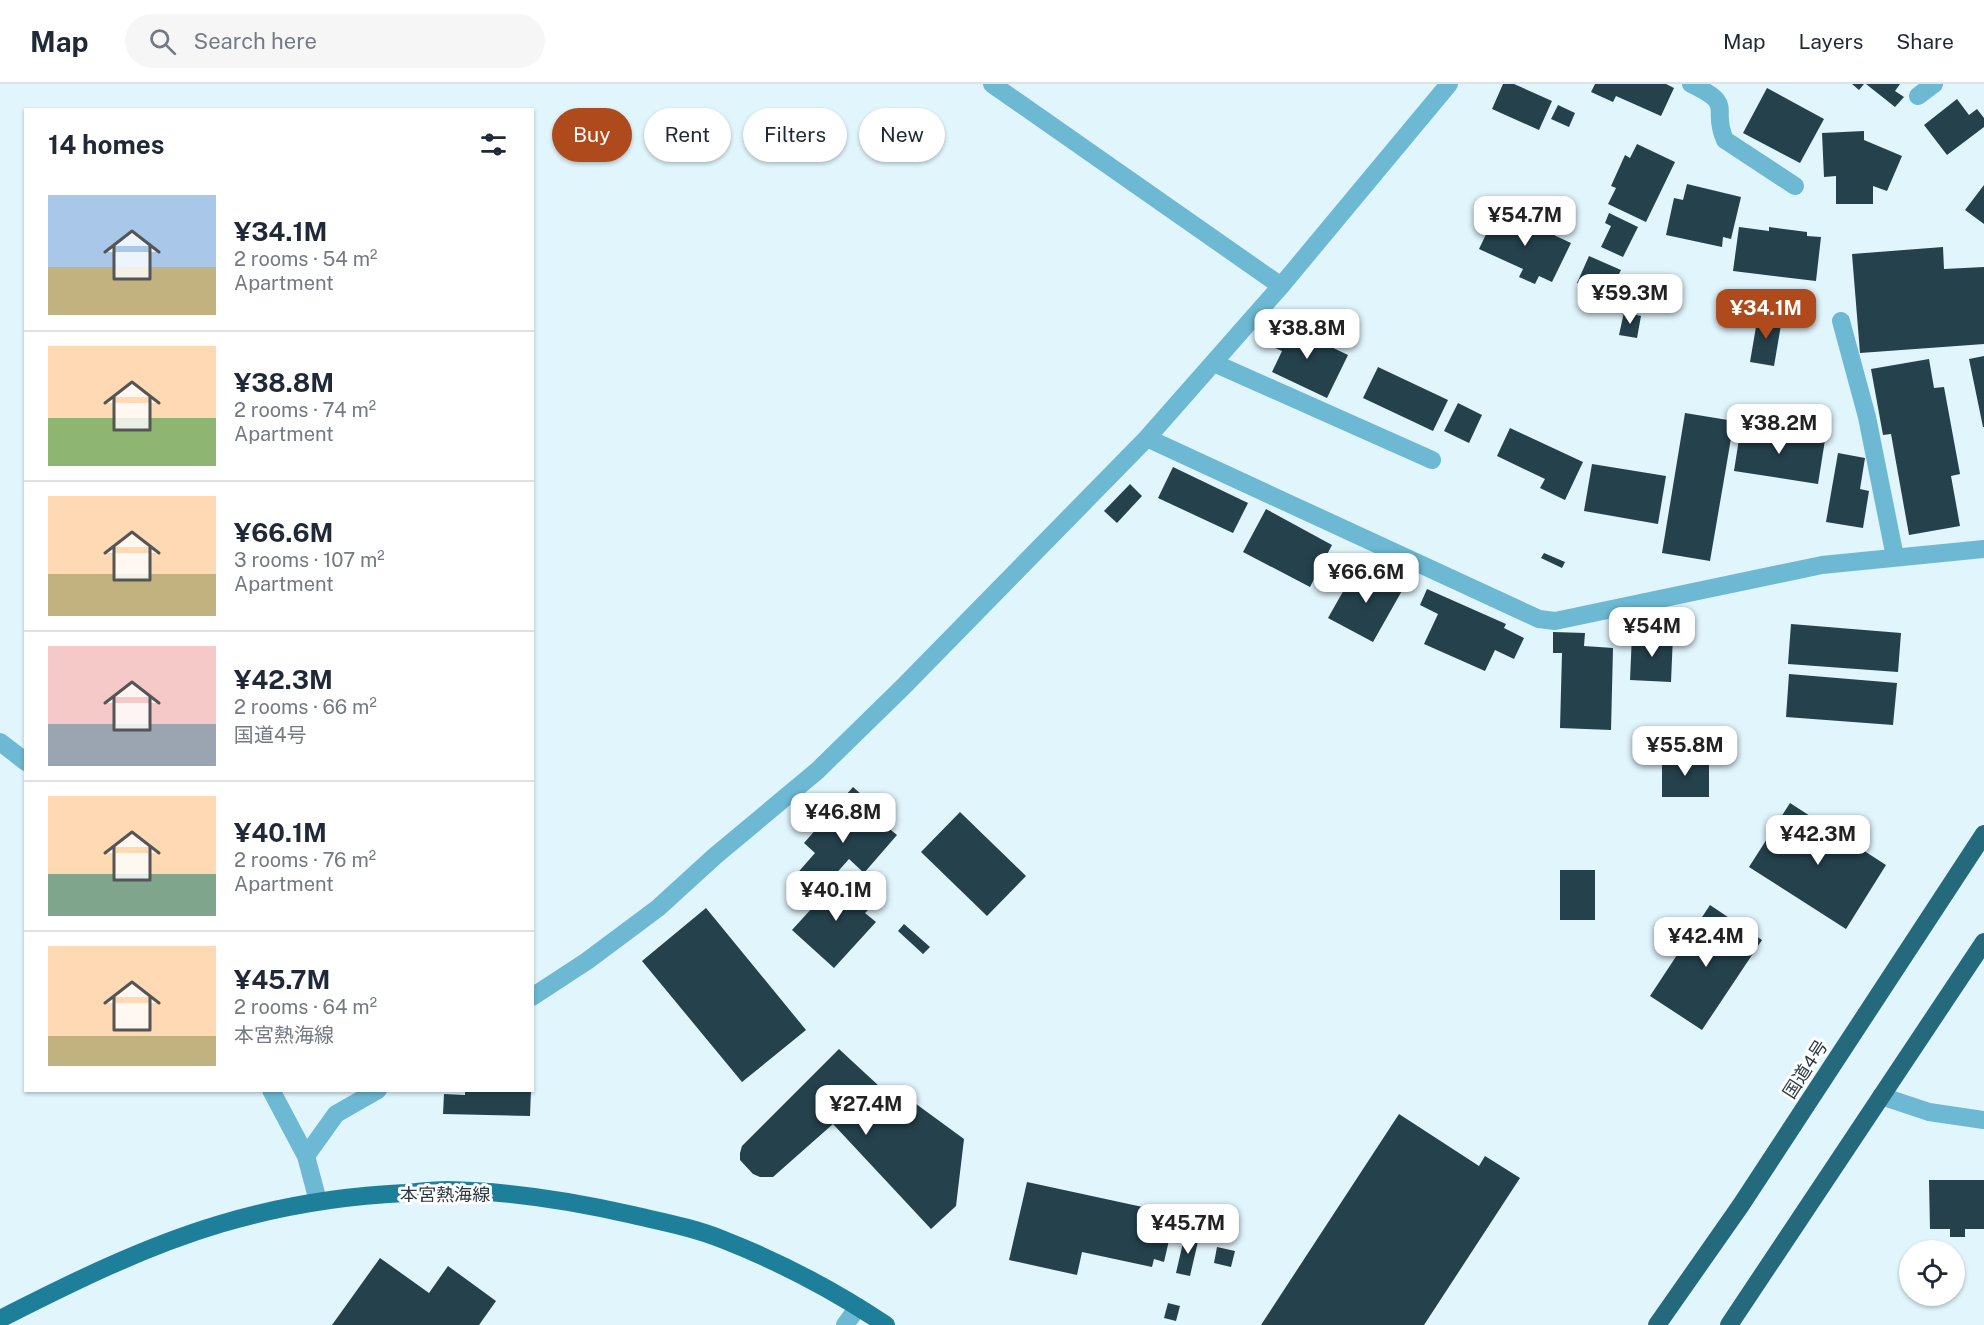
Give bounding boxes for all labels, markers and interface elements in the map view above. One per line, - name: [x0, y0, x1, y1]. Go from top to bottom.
- search box: [125, 14, 545, 68]
- text: Map: [30, 25, 89, 58]
- icon: search: [146, 25, 179, 58]
- text: Search here: [194, 28, 317, 54]
- text: Map: [1723, 29, 1766, 54]
- text: Layers: [1799, 29, 1863, 54]
- text: Share: [1896, 29, 1954, 54]
- chip: Buy: [552, 108, 632, 162]
- chip: Rent: [644, 108, 731, 162]
- chip: Filters: [743, 108, 847, 162]
- chip: New: [859, 108, 945, 162]
- icon: filters: [477, 128, 510, 161]
- text: 14 homes: [48, 129, 164, 160]
- pin: ¥54.7M: [1476, 196, 1574, 247]
- text: ¥54.7M: [1488, 203, 1562, 227]
- text: ¥34.1M: [234, 216, 327, 247]
- icon: home: [96, 219, 168, 291]
- text: 2 rooms · 54 m²: [234, 247, 377, 271]
- text: Apartment: [234, 271, 334, 295]
- pin: ¥59.3M: [1581, 274, 1679, 325]
- text: ¥59.3M: [1592, 281, 1668, 305]
- pin: ¥34.1M: [1717, 289, 1815, 340]
- text: ¥34.1M: [1730, 296, 1802, 320]
- pin: ¥38.8M: [1258, 309, 1356, 360]
- text: ¥38.8M: [1269, 316, 1346, 340]
- text: ¥38.8M: [234, 367, 334, 398]
- icon: home: [96, 370, 168, 442]
- text: 2 rooms · 74 m²: [234, 398, 376, 422]
- pin: ¥38.2M: [1730, 404, 1828, 455]
- text: ¥38.2M: [1741, 411, 1817, 435]
- text: Apartment: [234, 422, 334, 446]
- text: ¥66.6M: [234, 517, 333, 548]
- icon: home: [96, 520, 168, 592]
- text: 3 rooms · 107 m²: [234, 548, 385, 572]
- pin: ¥66.6M: [1317, 553, 1415, 604]
- text: ¥66.6M: [1328, 560, 1404, 584]
- text: Apartment: [234, 572, 334, 596]
- pin: ¥54M: [1616, 607, 1688, 658]
- text: ¥54M: [1623, 614, 1681, 638]
- text: ¥42.3M: [234, 664, 333, 695]
- icon: home: [96, 670, 168, 742]
- text: 2 rooms · 66 m²: [234, 695, 377, 719]
- text: 国道4号: [234, 723, 307, 747]
- pin: ¥55.8M: [1636, 726, 1734, 777]
- text: ¥55.8M: [1646, 733, 1724, 757]
- pin: ¥46.8M: [794, 793, 892, 844]
- text: ¥46.8M: [805, 800, 881, 824]
- pin: ¥42.3M: [1769, 815, 1867, 866]
- text: ¥40.1M: [234, 817, 327, 848]
- icon: home: [96, 820, 168, 892]
- text: ¥42.3M: [1780, 822, 1856, 846]
- text: 2 rooms · 76 m²: [234, 848, 376, 872]
- pin: ¥40.1M: [787, 871, 885, 922]
- text: Apartment: [234, 872, 334, 896]
- text: ¥40.1M: [800, 878, 872, 902]
- pin: ¥42.4M: [1657, 917, 1755, 968]
- text: ¥42.4M: [1668, 924, 1744, 948]
- text: ¥45.7M: [234, 964, 330, 995]
- icon: home: [96, 970, 168, 1042]
- text: 2 rooms · 64 m²: [234, 995, 377, 1019]
- text: 本宮熱海線: [234, 1023, 334, 1047]
- street label: 国道4号: [1778, 1036, 1832, 1102]
- pin: ¥27.4M: [817, 1085, 915, 1136]
- text: ¥27.4M: [830, 1092, 902, 1116]
- street label: 本宮熱海線: [400, 1184, 490, 1205]
- pin: ¥45.7M: [1139, 1204, 1237, 1255]
- text: ¥45.7M: [1151, 1211, 1225, 1235]
- map controls: [1899, 1240, 1965, 1306]
- button: locate: [1899, 1240, 1965, 1306]

